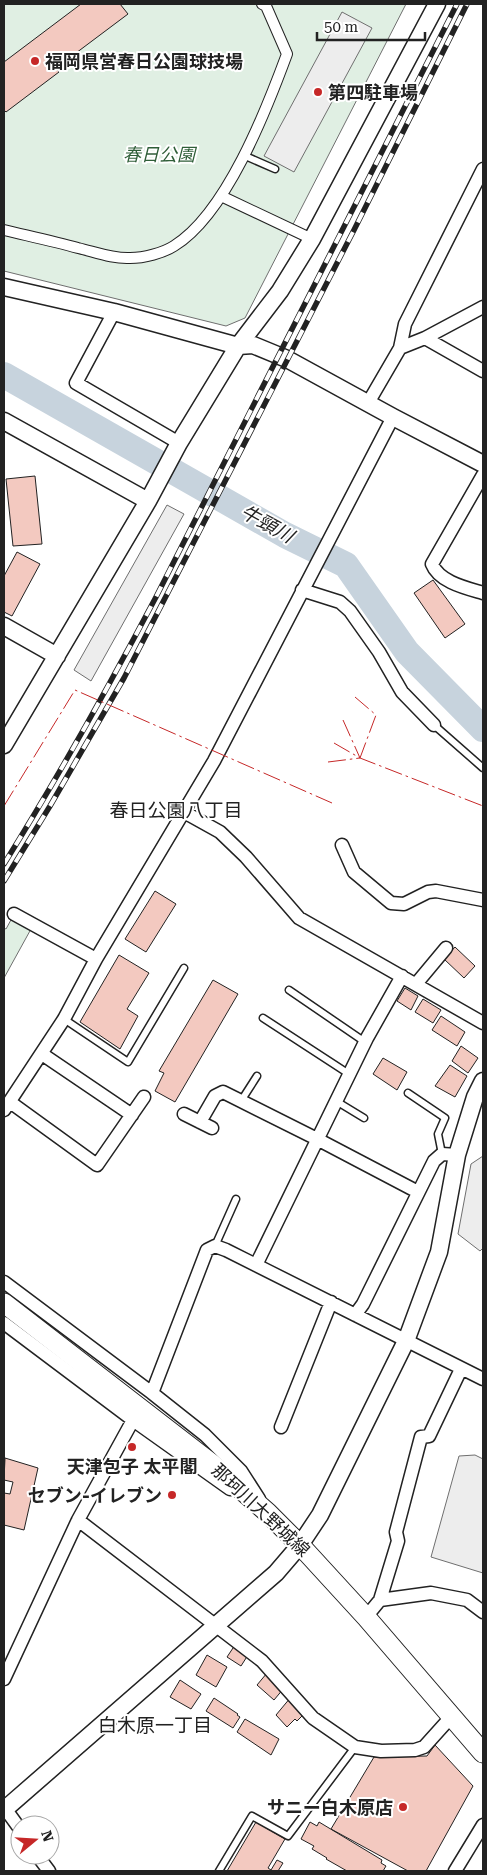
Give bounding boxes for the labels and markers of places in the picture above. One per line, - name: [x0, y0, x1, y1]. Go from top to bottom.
- place label: 福岡県営春日公園球技場: [45, 51, 243, 72]
- marker: 福岡県営春日公園球技場: [29, 55, 41, 67]
- place label: 第四駐車場: [328, 82, 418, 103]
- marker: 第四駐車場: [312, 86, 324, 98]
- marker: 天津包子 太平閣: [126, 1441, 138, 1453]
- place label: 天津包子 太平閣: [67, 1456, 197, 1477]
- place label: セブン-イレブン: [28, 1485, 162, 1506]
- marker: セブン-イレブン: [166, 1489, 178, 1501]
- place label: サニー白木原店: [267, 1797, 393, 1818]
- marker: サニー白木原店: [397, 1801, 409, 1813]

